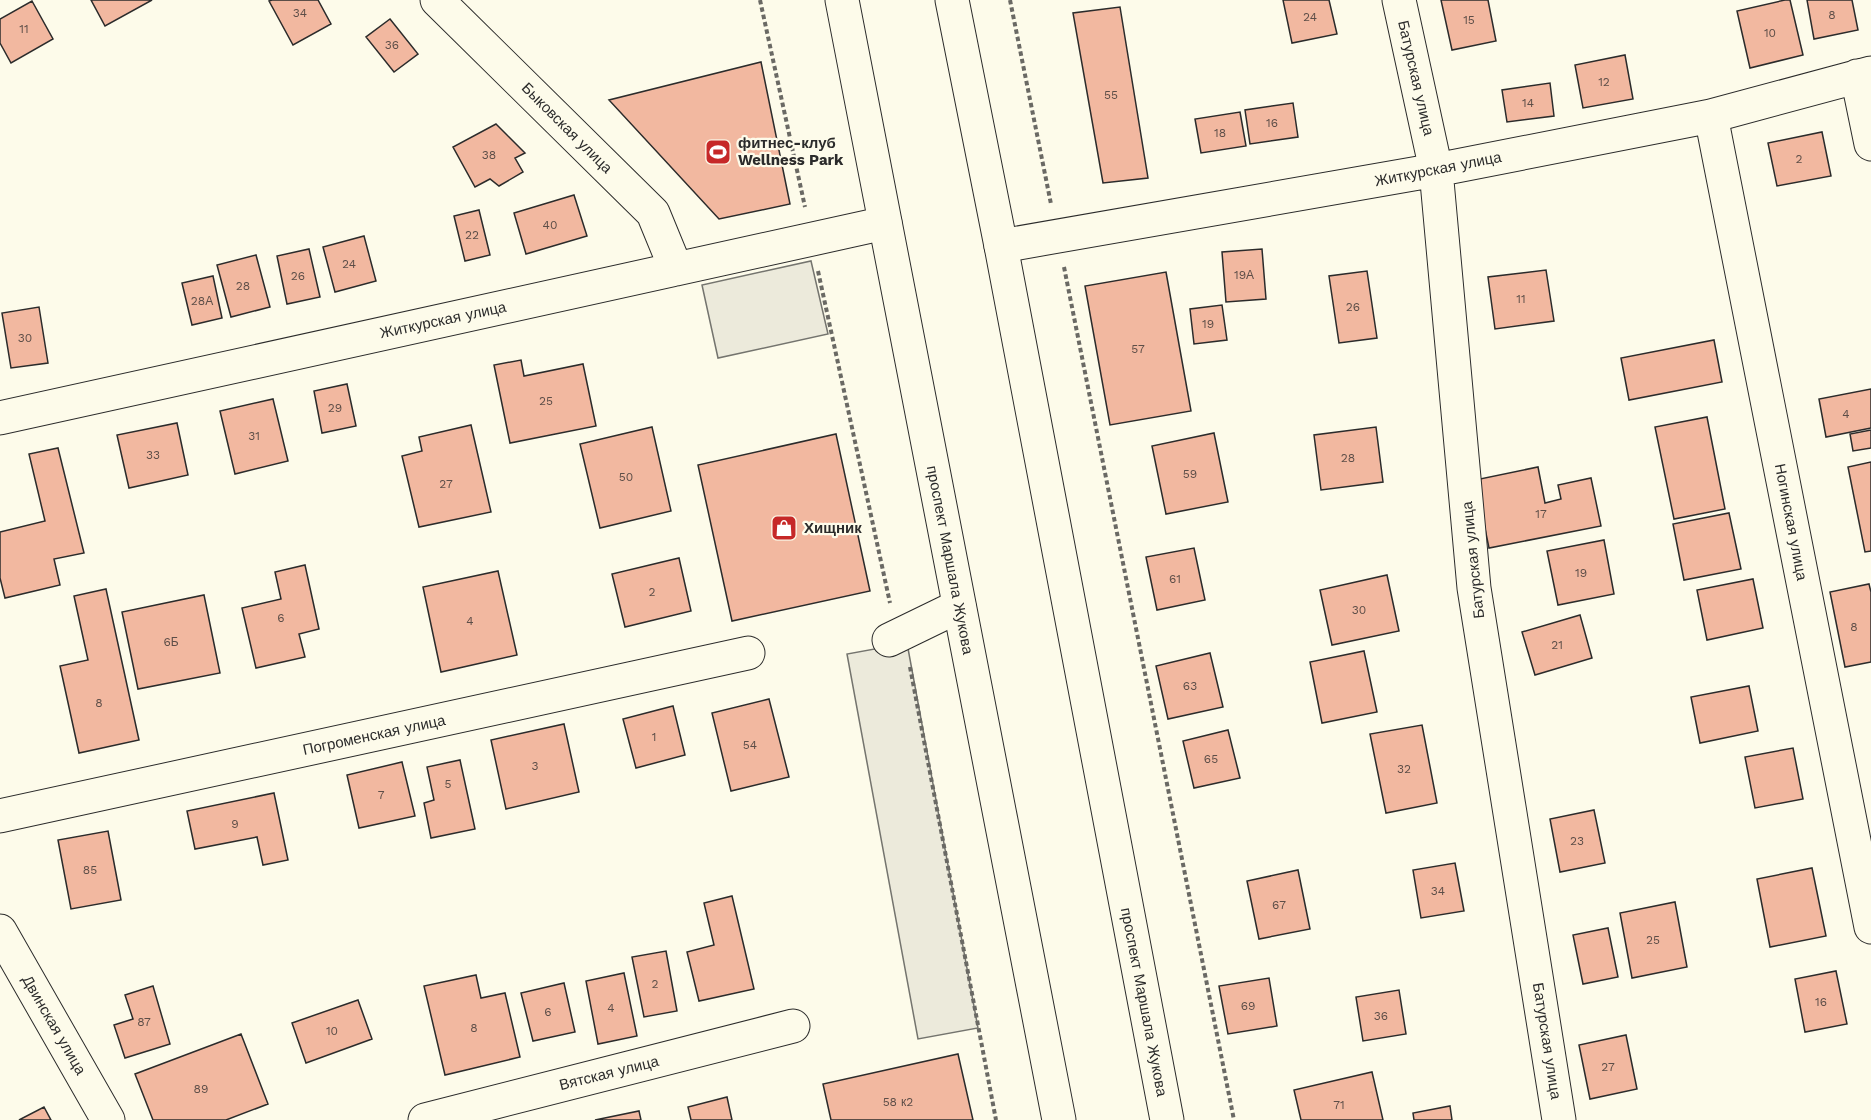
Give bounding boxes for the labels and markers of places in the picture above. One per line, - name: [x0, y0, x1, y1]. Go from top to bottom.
- place label: фитнес-клуб Wellness Park: [738, 134, 844, 169]
- sports icon: фитнес-клуб Wellness Park: [703, 137, 733, 167]
- shop icon: Хищник: [769, 513, 799, 543]
- place label: Хищник: [804, 519, 862, 537]

